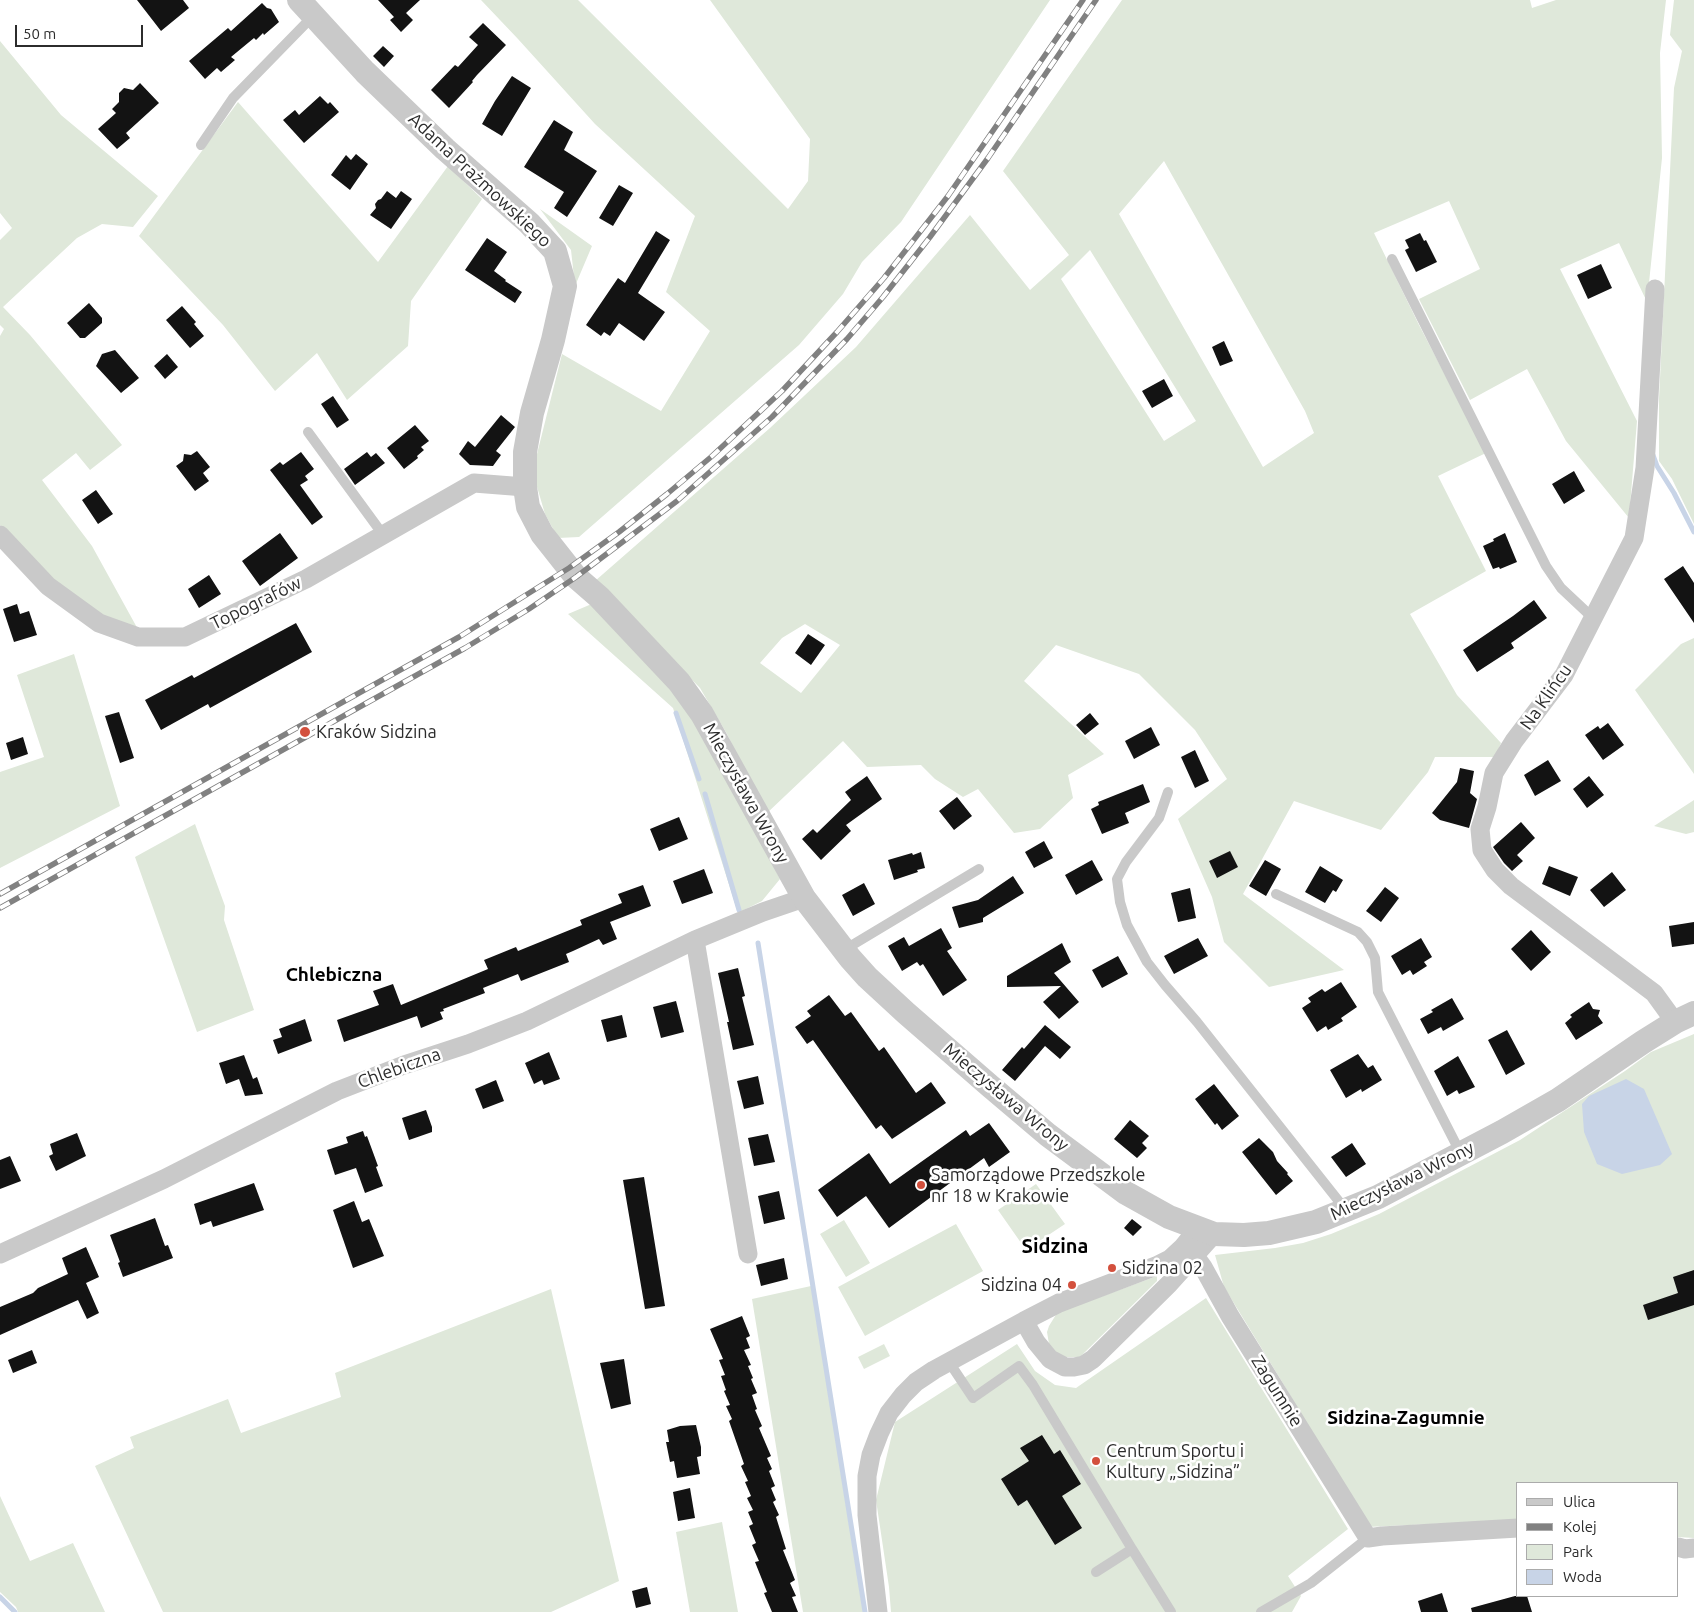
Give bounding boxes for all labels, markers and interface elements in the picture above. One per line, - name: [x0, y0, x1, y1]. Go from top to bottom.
- scale bar: [18, 15, 145, 47]
- text: 50 m: [23, 25, 56, 42]
- street label: Adama Prażmowskiego: [404, 108, 556, 252]
- street label: Topografów: [207, 572, 305, 634]
- street label: Na Klińcu: [1516, 660, 1576, 734]
- street label: Mieczysława Wrony: [698, 719, 794, 867]
- place label: Kraków Sidzina: [316, 721, 437, 743]
- marker: Kraków Sidzina: [298, 725, 312, 739]
- district label: Chlebiczna: [286, 964, 382, 986]
- street label: Mieczysława Wrony: [939, 1038, 1073, 1156]
- street label: Chlebiczna: [354, 1043, 444, 1093]
- street label: Mieczysława Wrony: [1327, 1137, 1477, 1225]
- place label: Samorządowe Przedszkole nr 18 w Krakowie: [931, 1164, 1145, 1206]
- marker: Samorządowe Przedszkole nr 18 w Krakowie: [915, 1179, 927, 1191]
- district label: Sidzina: [1022, 1234, 1088, 1258]
- place label: Sidzina 02: [1122, 1257, 1203, 1279]
- marker: Sidzina 02: [1106, 1262, 1118, 1274]
- place label: Sidzina 04: [981, 1274, 1062, 1296]
- marker: Sidzina 04: [1066, 1279, 1078, 1291]
- street label: Zagumnie: [1247, 1351, 1307, 1431]
- district label: Sidzina-Zagumnie: [1327, 1407, 1485, 1429]
- place label: Centrum Sportu i Kultury „Sidzina”: [1106, 1440, 1244, 1482]
- marker: Centrum Sportu i Kultury „Sidzina”: [1090, 1455, 1102, 1467]
- legend: [1516, 1482, 1679, 1597]
- text: Ulica: [1563, 1493, 1595, 1510]
- text: Kolej: [1563, 1518, 1597, 1535]
- text: Park: [1563, 1543, 1593, 1560]
- text: Woda: [1563, 1568, 1602, 1585]

